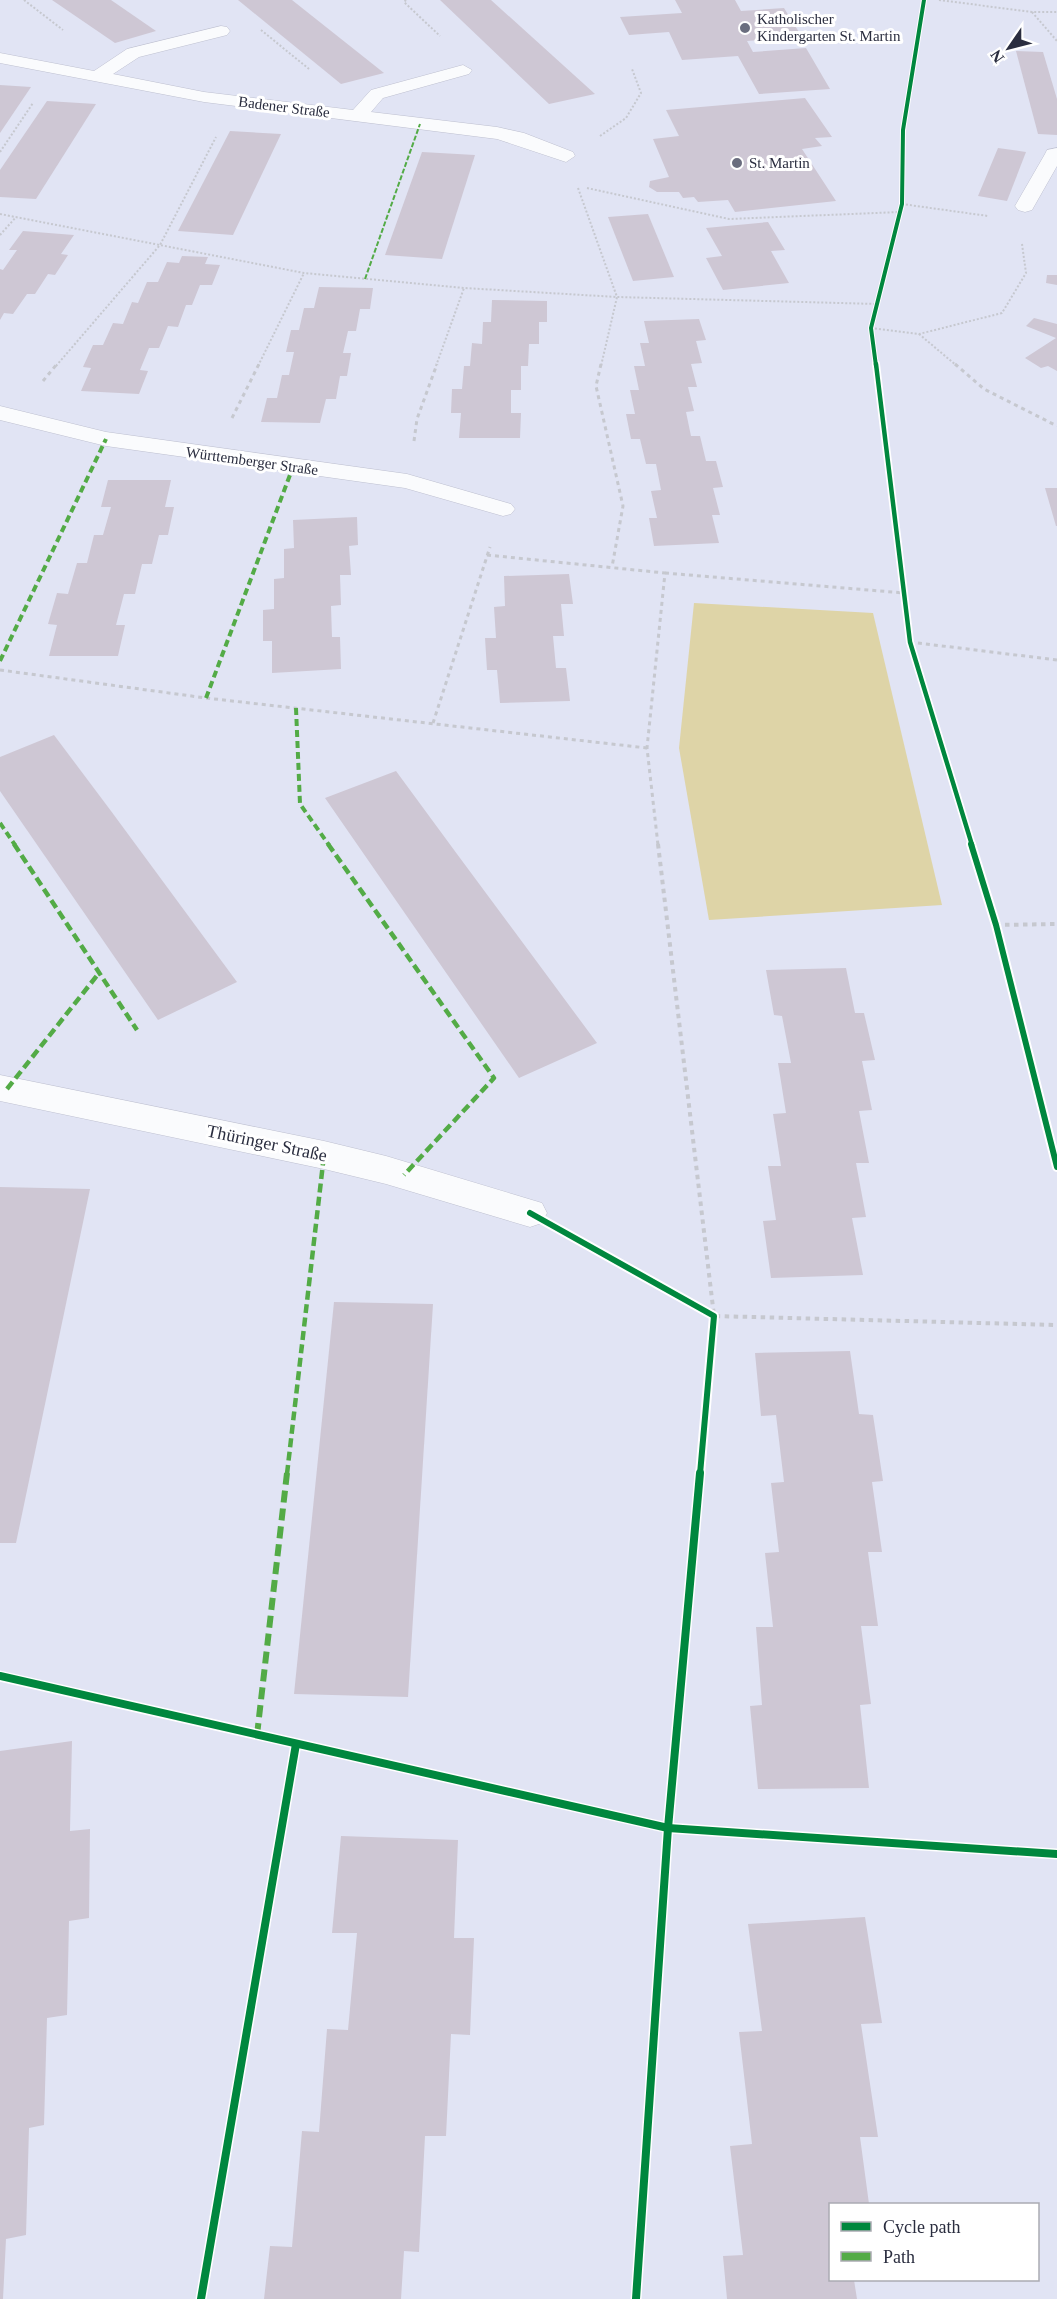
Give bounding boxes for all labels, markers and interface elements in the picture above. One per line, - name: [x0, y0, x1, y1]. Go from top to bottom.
- place label: Katholischer Kindergarten St. Martin: [757, 11, 901, 44]
- north arrow: [979, 18, 1039, 78]
- marker: Katholischer Kindergarten St. Martin: [738, 21, 752, 35]
- text: N: [987, 46, 1007, 66]
- street label: Badener Straße: [237, 93, 331, 121]
- place label: St. Martin: [749, 155, 810, 171]
- marker: St. Martin: [730, 156, 744, 170]
- street label: Württemberger Straße: [185, 444, 320, 478]
- street label: Thüringer Straße: [205, 1120, 329, 1166]
- legend: [829, 2203, 1039, 2281]
- text: Cycle path: [883, 2217, 960, 2237]
- text: Path: [883, 2247, 915, 2267]

